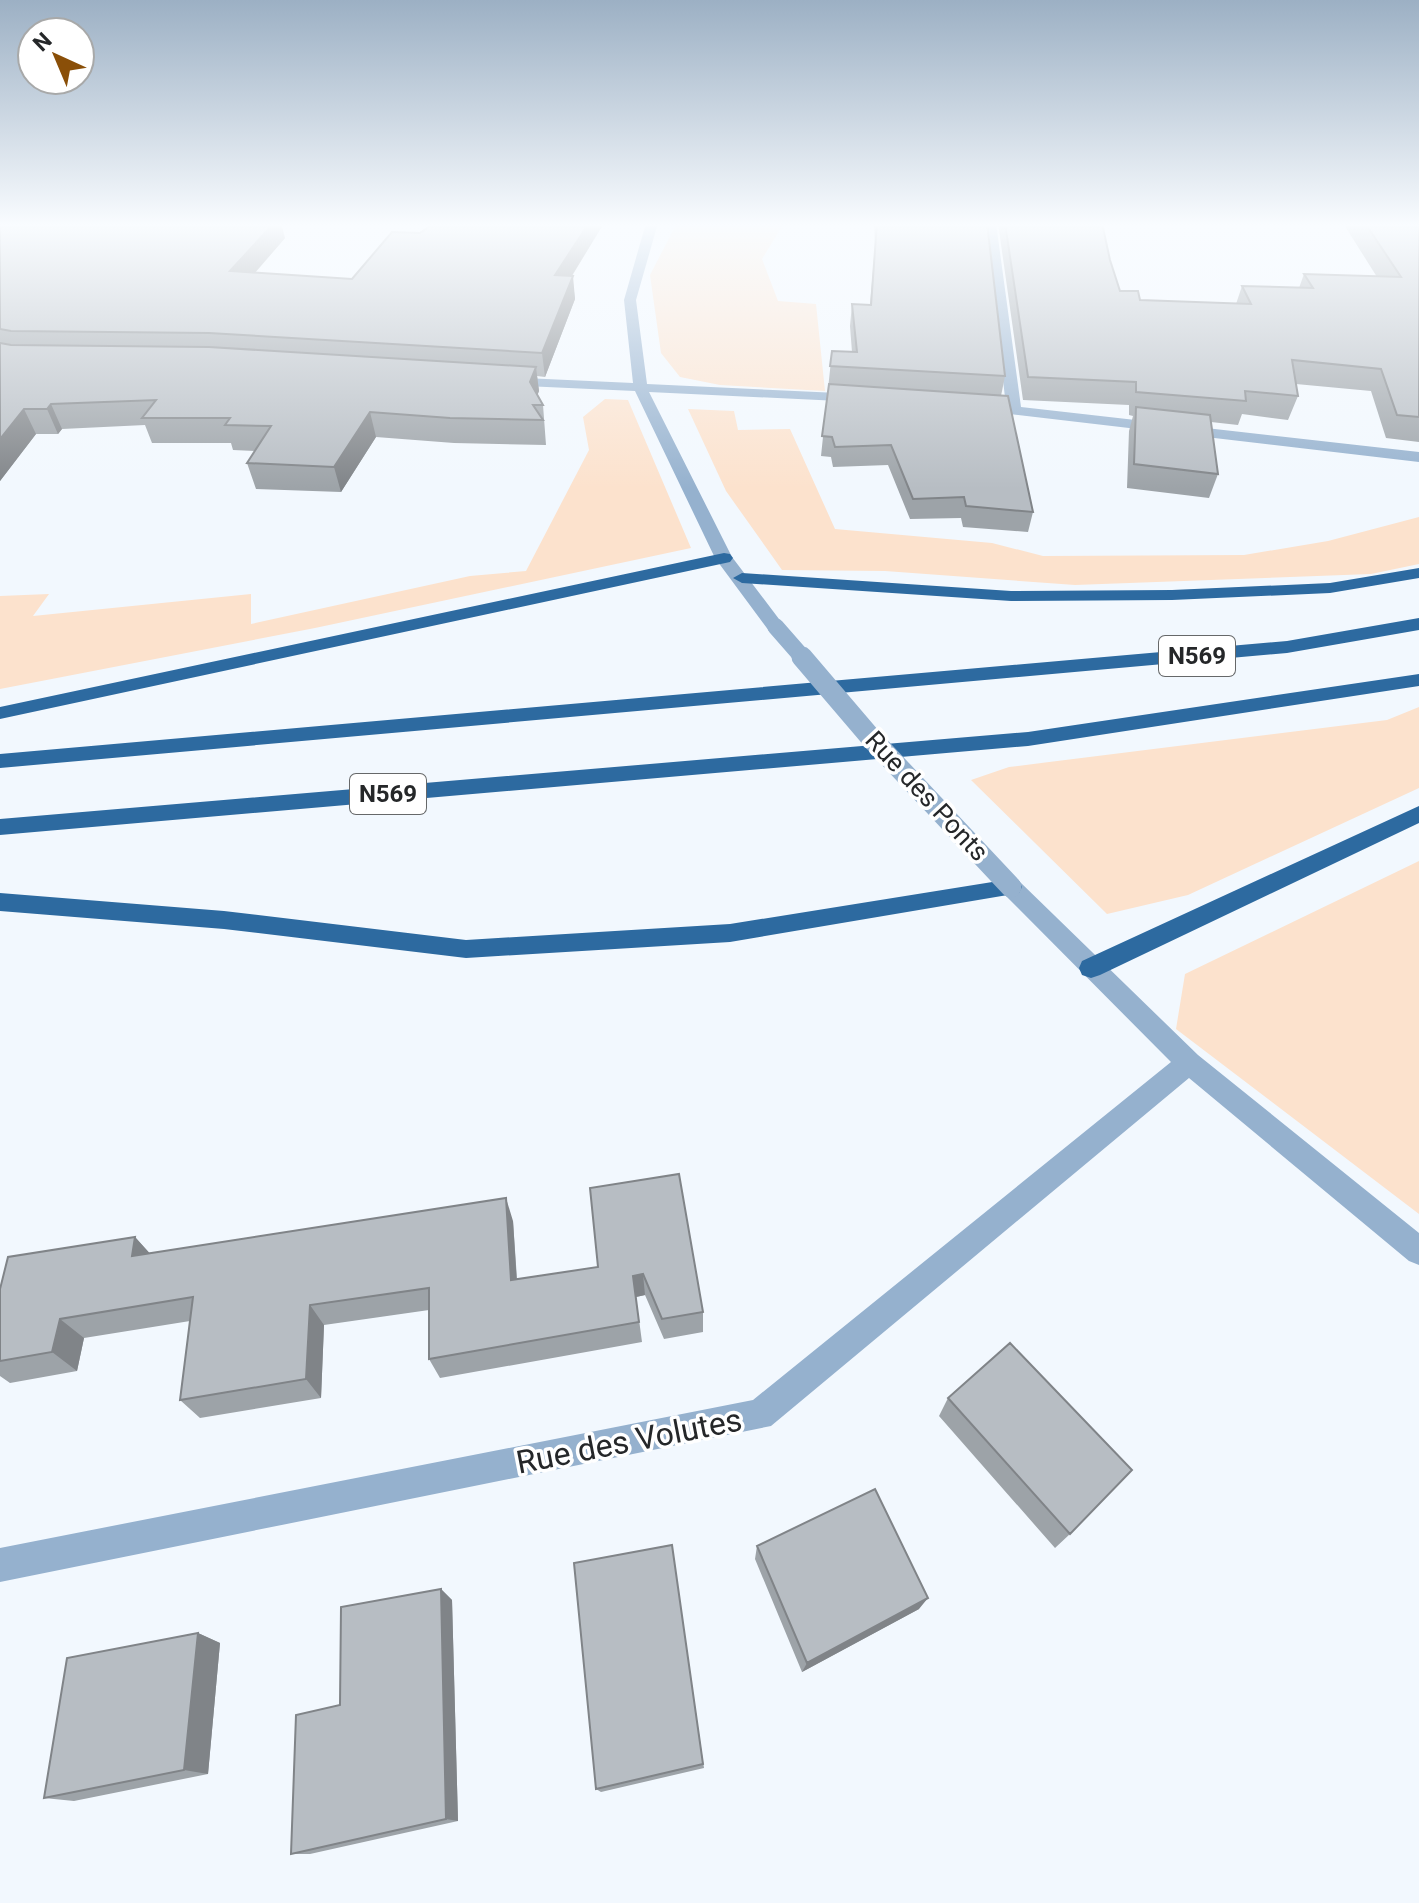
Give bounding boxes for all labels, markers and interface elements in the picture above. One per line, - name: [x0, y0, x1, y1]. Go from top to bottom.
- north arrow: [16, 16, 96, 96]
- text: N: [28, 28, 57, 56]
- road number: N569: [1159, 636, 1235, 676]
- street label: Rue des Ponts: [859, 725, 995, 867]
- road number: N569: [350, 774, 426, 814]
- street label: Rue des Volutes: [513, 1400, 745, 1482]

